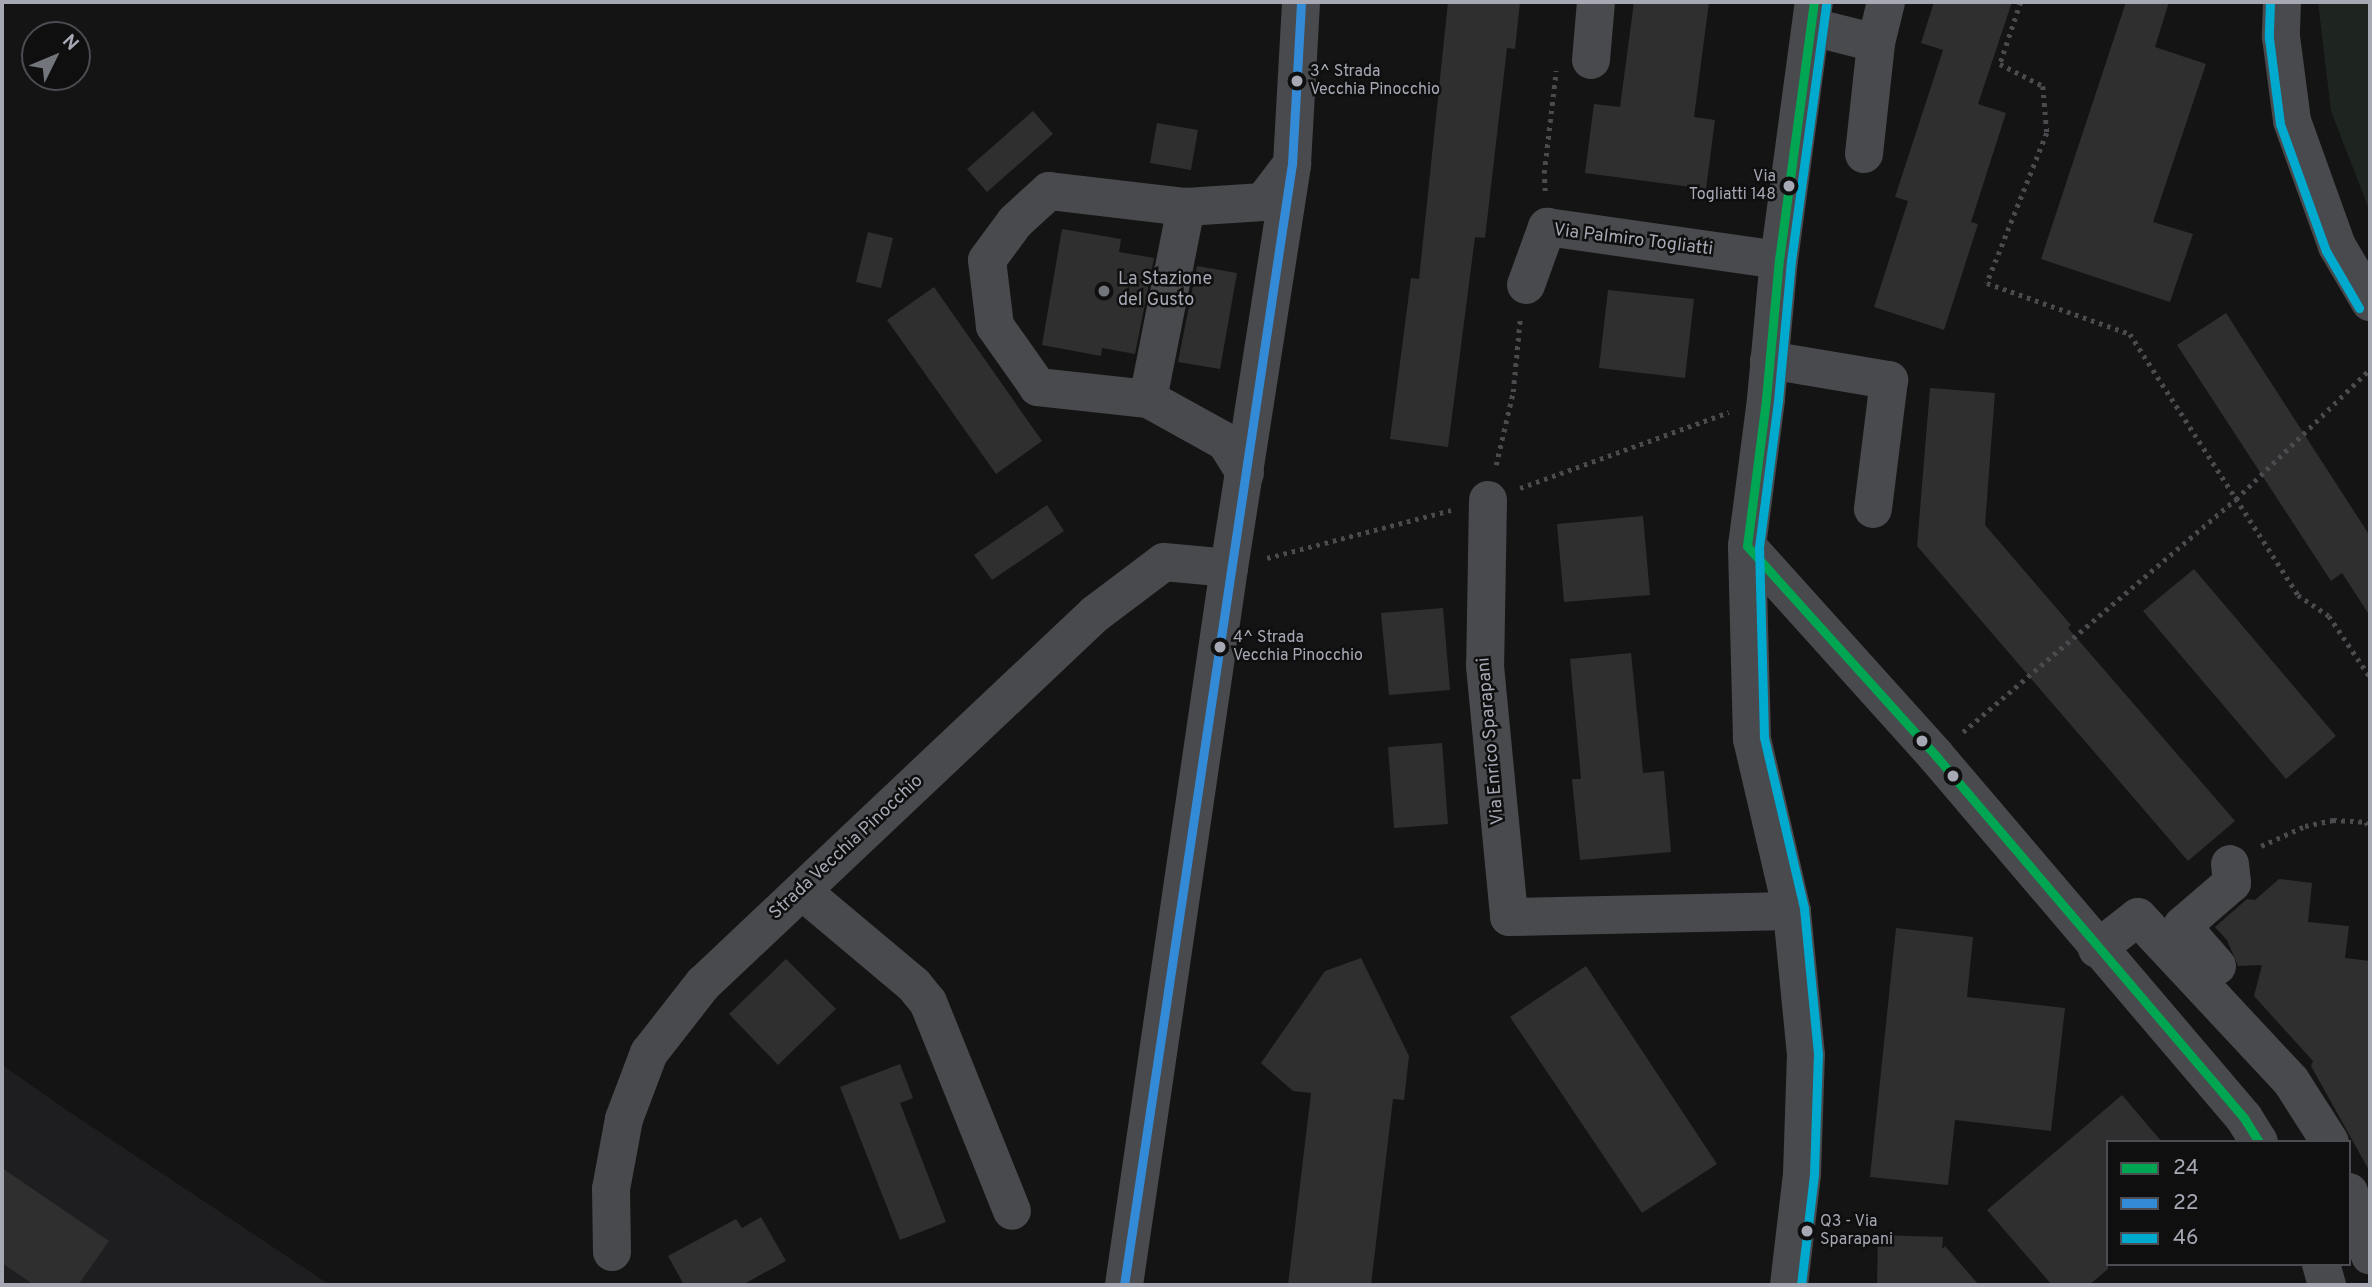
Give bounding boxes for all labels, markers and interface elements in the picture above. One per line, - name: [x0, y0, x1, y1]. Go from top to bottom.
- north arrow: [21, 21, 91, 91]
- text: N: [56, 30, 83, 56]
- place label: 3^ Strada Vecchia Pinocchio: [1310, 62, 1440, 100]
- marker: 3^ Strada Vecchia Pinocchio: [1290, 74, 1304, 88]
- place label: Via Togliatti 148: [1689, 167, 1776, 205]
- marker: Via Togliatti 148: [1782, 179, 1796, 193]
- street label: Via Palmiro Togliatti: [1552, 220, 1714, 262]
- place label: La Stazione del Gusto: [1118, 270, 1212, 312]
- marker: La Stazione del Gusto: [1096, 283, 1112, 299]
- place label: 4^ Strada Vecchia Pinocchio: [1233, 628, 1363, 666]
- marker: 4^ Strada Vecchia Pinocchio: [1213, 640, 1227, 654]
- street label: Via Enrico Sparapani: [1474, 656, 1510, 826]
- unlabelled marker: [1915, 734, 1929, 748]
- unlabelled marker: [1946, 769, 1960, 783]
- street label: Strada Vecchia Pinocchio: [765, 771, 929, 925]
- legend: [2106, 1140, 2351, 1266]
- text: 24: [2173, 1155, 2199, 1182]
- text: 22: [2173, 1190, 2199, 1217]
- place label: Q3 - Via Sparapani: [1820, 1212, 1893, 1250]
- marker: Q3 - Via Sparapani: [1800, 1224, 1814, 1238]
- text: 46: [2173, 1225, 2199, 1252]

